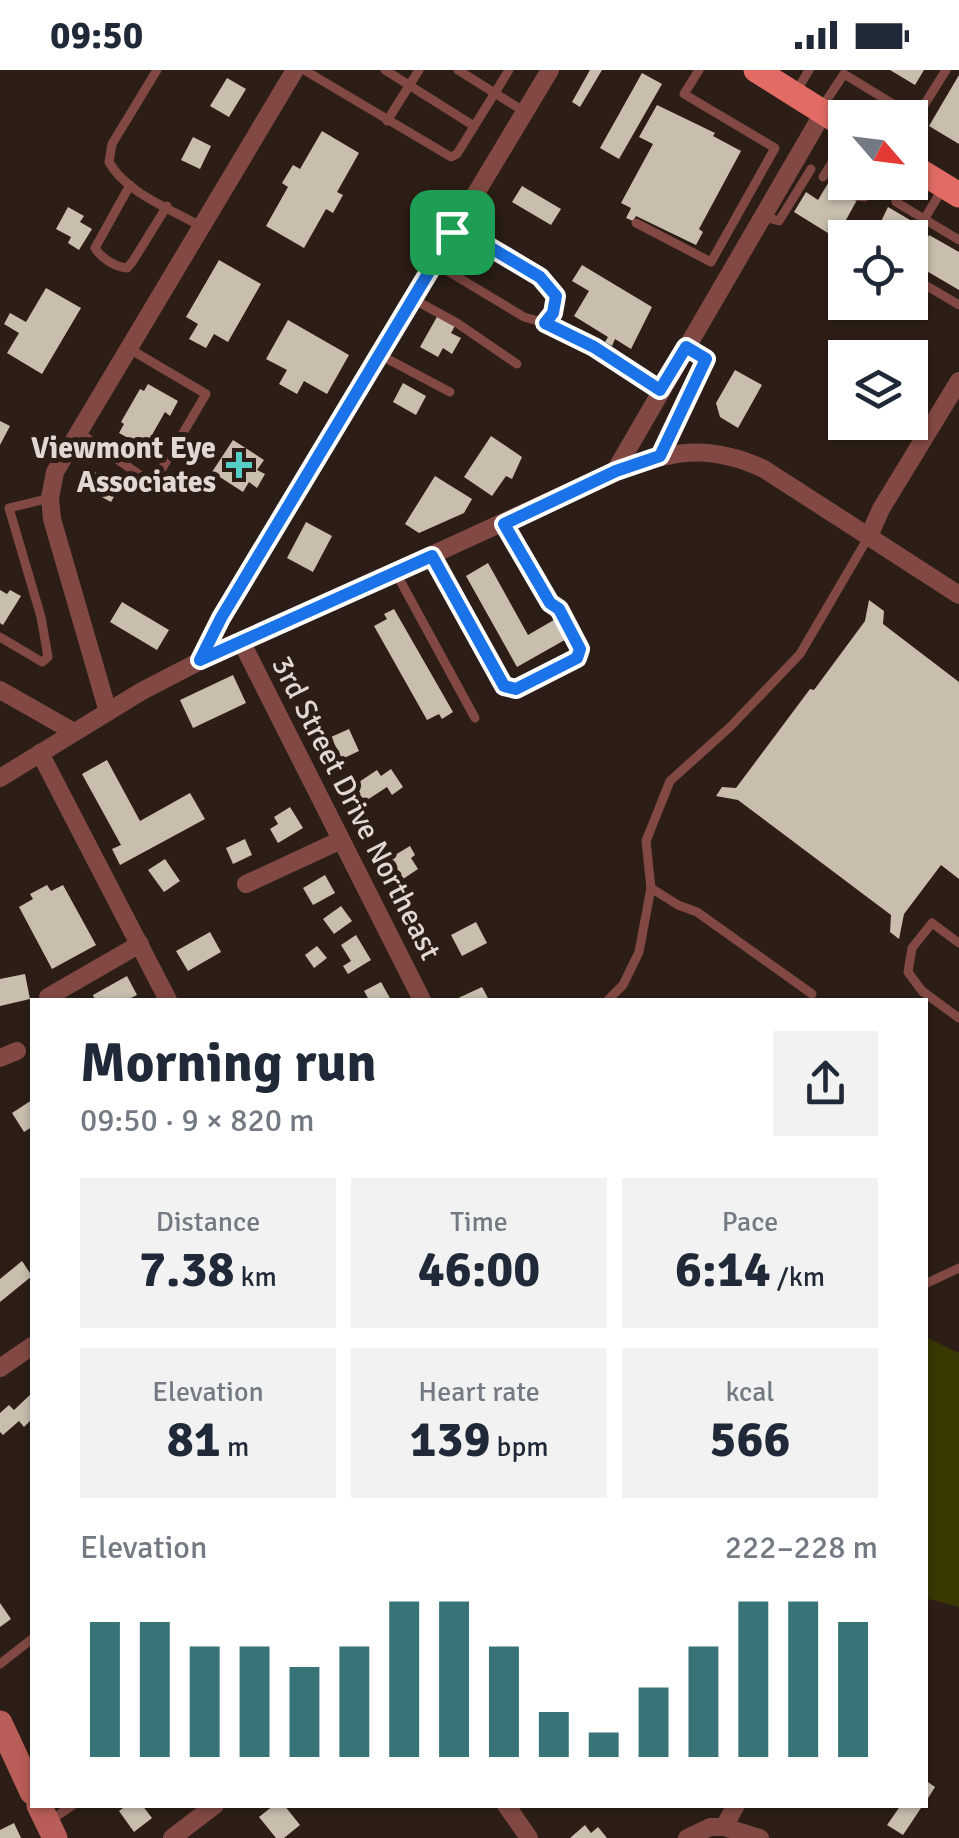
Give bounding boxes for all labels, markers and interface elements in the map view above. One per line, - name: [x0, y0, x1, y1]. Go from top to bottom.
- text: 09:50: [50, 12, 143, 59]
- north arrow: [828, 100, 928, 200]
- map controls: [828, 100, 928, 440]
- pin: [410, 190, 495, 275]
- icon: arrive: [425, 205, 480, 260]
- button: locate: [828, 220, 928, 320]
- button: layers: [828, 340, 928, 440]
- place label: Viewmont Eye Associates: [31, 430, 216, 501]
- marker: Viewmont Eye Associates: [226, 452, 252, 478]
- street label: 3rd Street Drive Northeast: [263, 650, 449, 966]
- text: Morning run: [80, 1029, 377, 1097]
- button: share: [773, 1031, 878, 1136]
- text: 09:50 · 9 × 820 m: [80, 1101, 315, 1140]
- text: Distance: [156, 1205, 260, 1239]
- text: Time: [450, 1205, 508, 1239]
- text: Pace: [722, 1205, 778, 1239]
- text: 7.38: [139, 1239, 234, 1301]
- text: 46:00: [418, 1239, 540, 1301]
- text: 6:14: [675, 1239, 771, 1301]
- text: km: [234, 1260, 277, 1294]
- text: /km: [771, 1260, 825, 1294]
- text: Elevation: [152, 1375, 264, 1409]
- text: Heart rate: [418, 1375, 540, 1409]
- text: kcal: [725, 1375, 775, 1409]
- text: 81: [167, 1409, 221, 1471]
- text: 139: [409, 1409, 490, 1471]
- text: 566: [709, 1409, 791, 1471]
- text: m: [221, 1430, 249, 1464]
- text: bpm: [490, 1430, 549, 1464]
- text: Elevation: [80, 1528, 207, 1567]
- text: 222–228 m: [725, 1528, 878, 1567]

